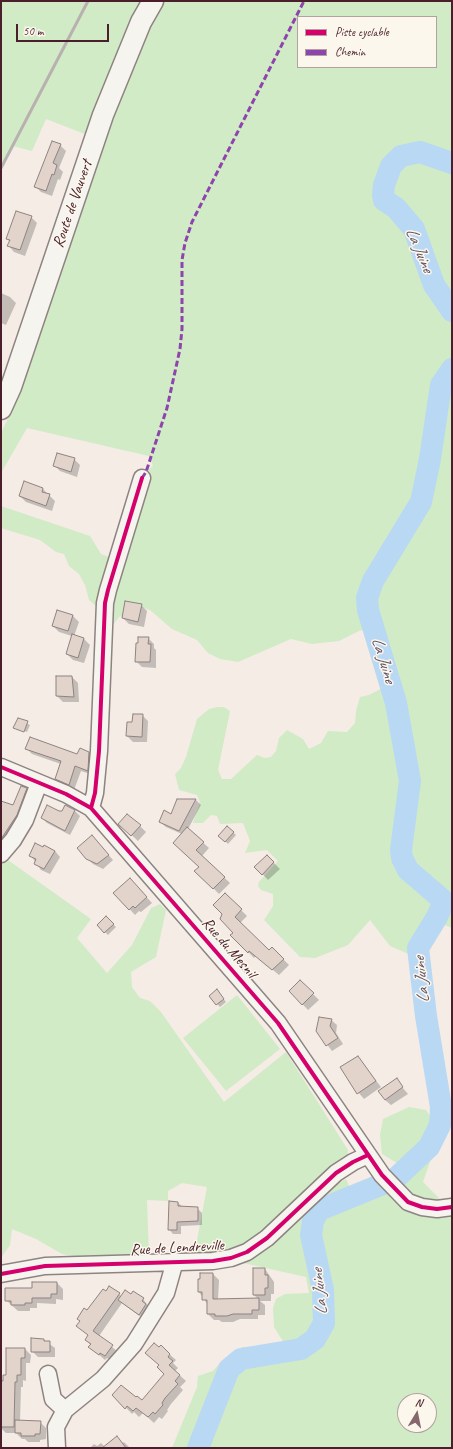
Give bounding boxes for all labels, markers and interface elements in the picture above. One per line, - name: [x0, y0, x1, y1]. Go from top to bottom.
- scale bar: [18, 16, 111, 42]
- legend: [297, 16, 437, 68]
- text: 50 m: [23, 23, 43, 39]
- text: Piste cyclable: [335, 24, 389, 40]
- text: Chemin: [335, 44, 365, 60]
- street label: Route de Vauvert: [49, 158, 97, 250]
- water label: La Juine: [401, 225, 437, 275]
- water label: La Juine: [366, 635, 400, 685]
- street label: Rue du Mesnil: [197, 914, 261, 982]
- water label: La Juine: [409, 956, 435, 1004]
- street label: Rue de Lendreville: [130, 1236, 224, 1260]
- water label: La Juine: [307, 1268, 333, 1316]
- north arrow: [397, 1393, 437, 1433]
- text: N: [414, 1395, 423, 1410]

